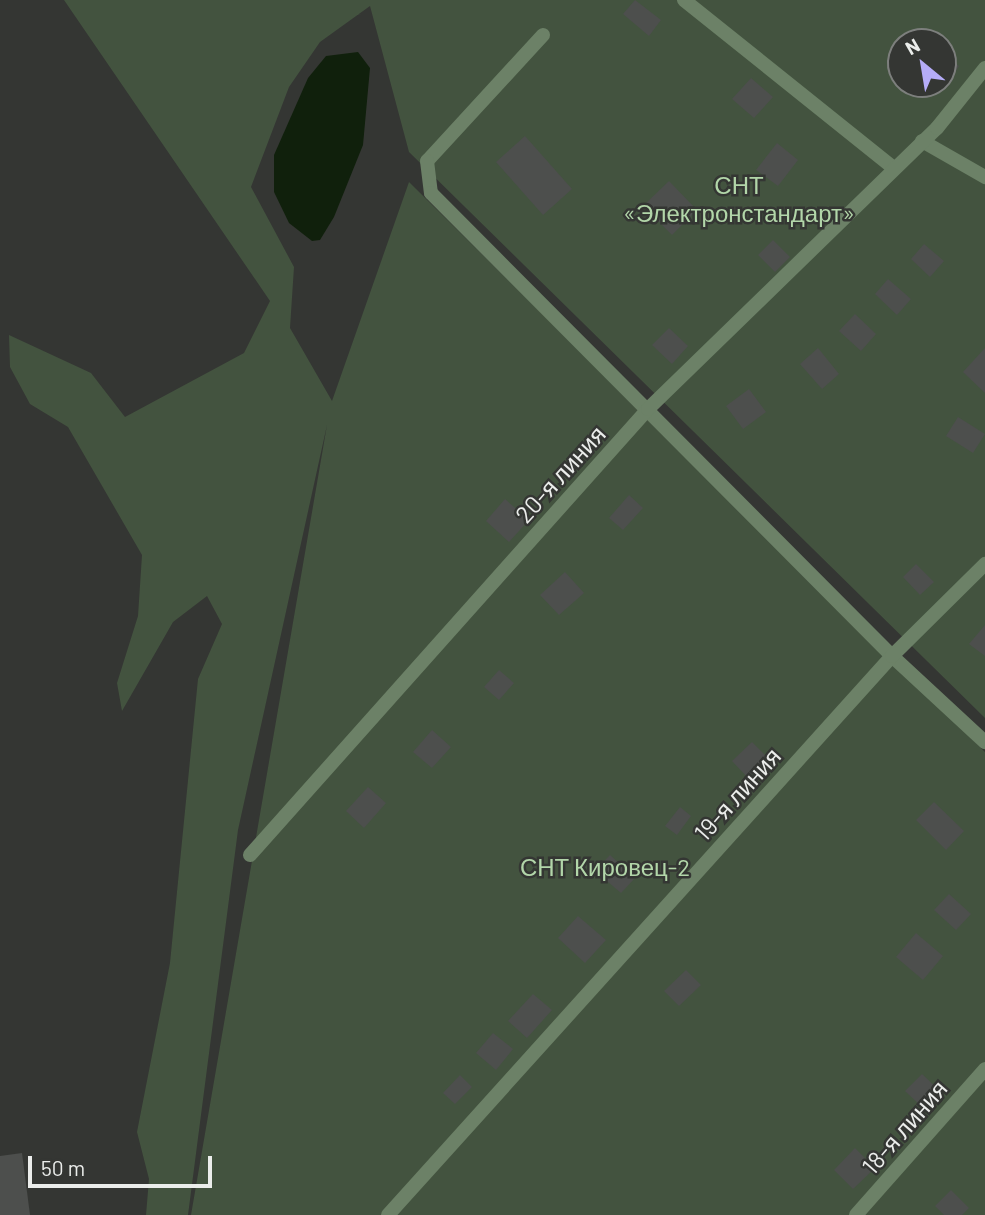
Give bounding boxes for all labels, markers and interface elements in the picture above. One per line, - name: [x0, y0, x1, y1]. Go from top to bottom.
- north arrow: [887, 28, 957, 98]
- text: N: [901, 33, 923, 59]
- park label: СНТ «Электронстандарт»: [623, 171, 855, 227]
- street label: 20-я линия: [509, 419, 611, 529]
- street label: 19-я линия: [688, 742, 786, 846]
- park label: СНТ Кировец-2: [520, 853, 690, 881]
- street label: 18-я линия: [855, 1074, 953, 1180]
- scale bar: [32, 1142, 215, 1186]
- text: 50 m: [41, 1155, 85, 1180]

